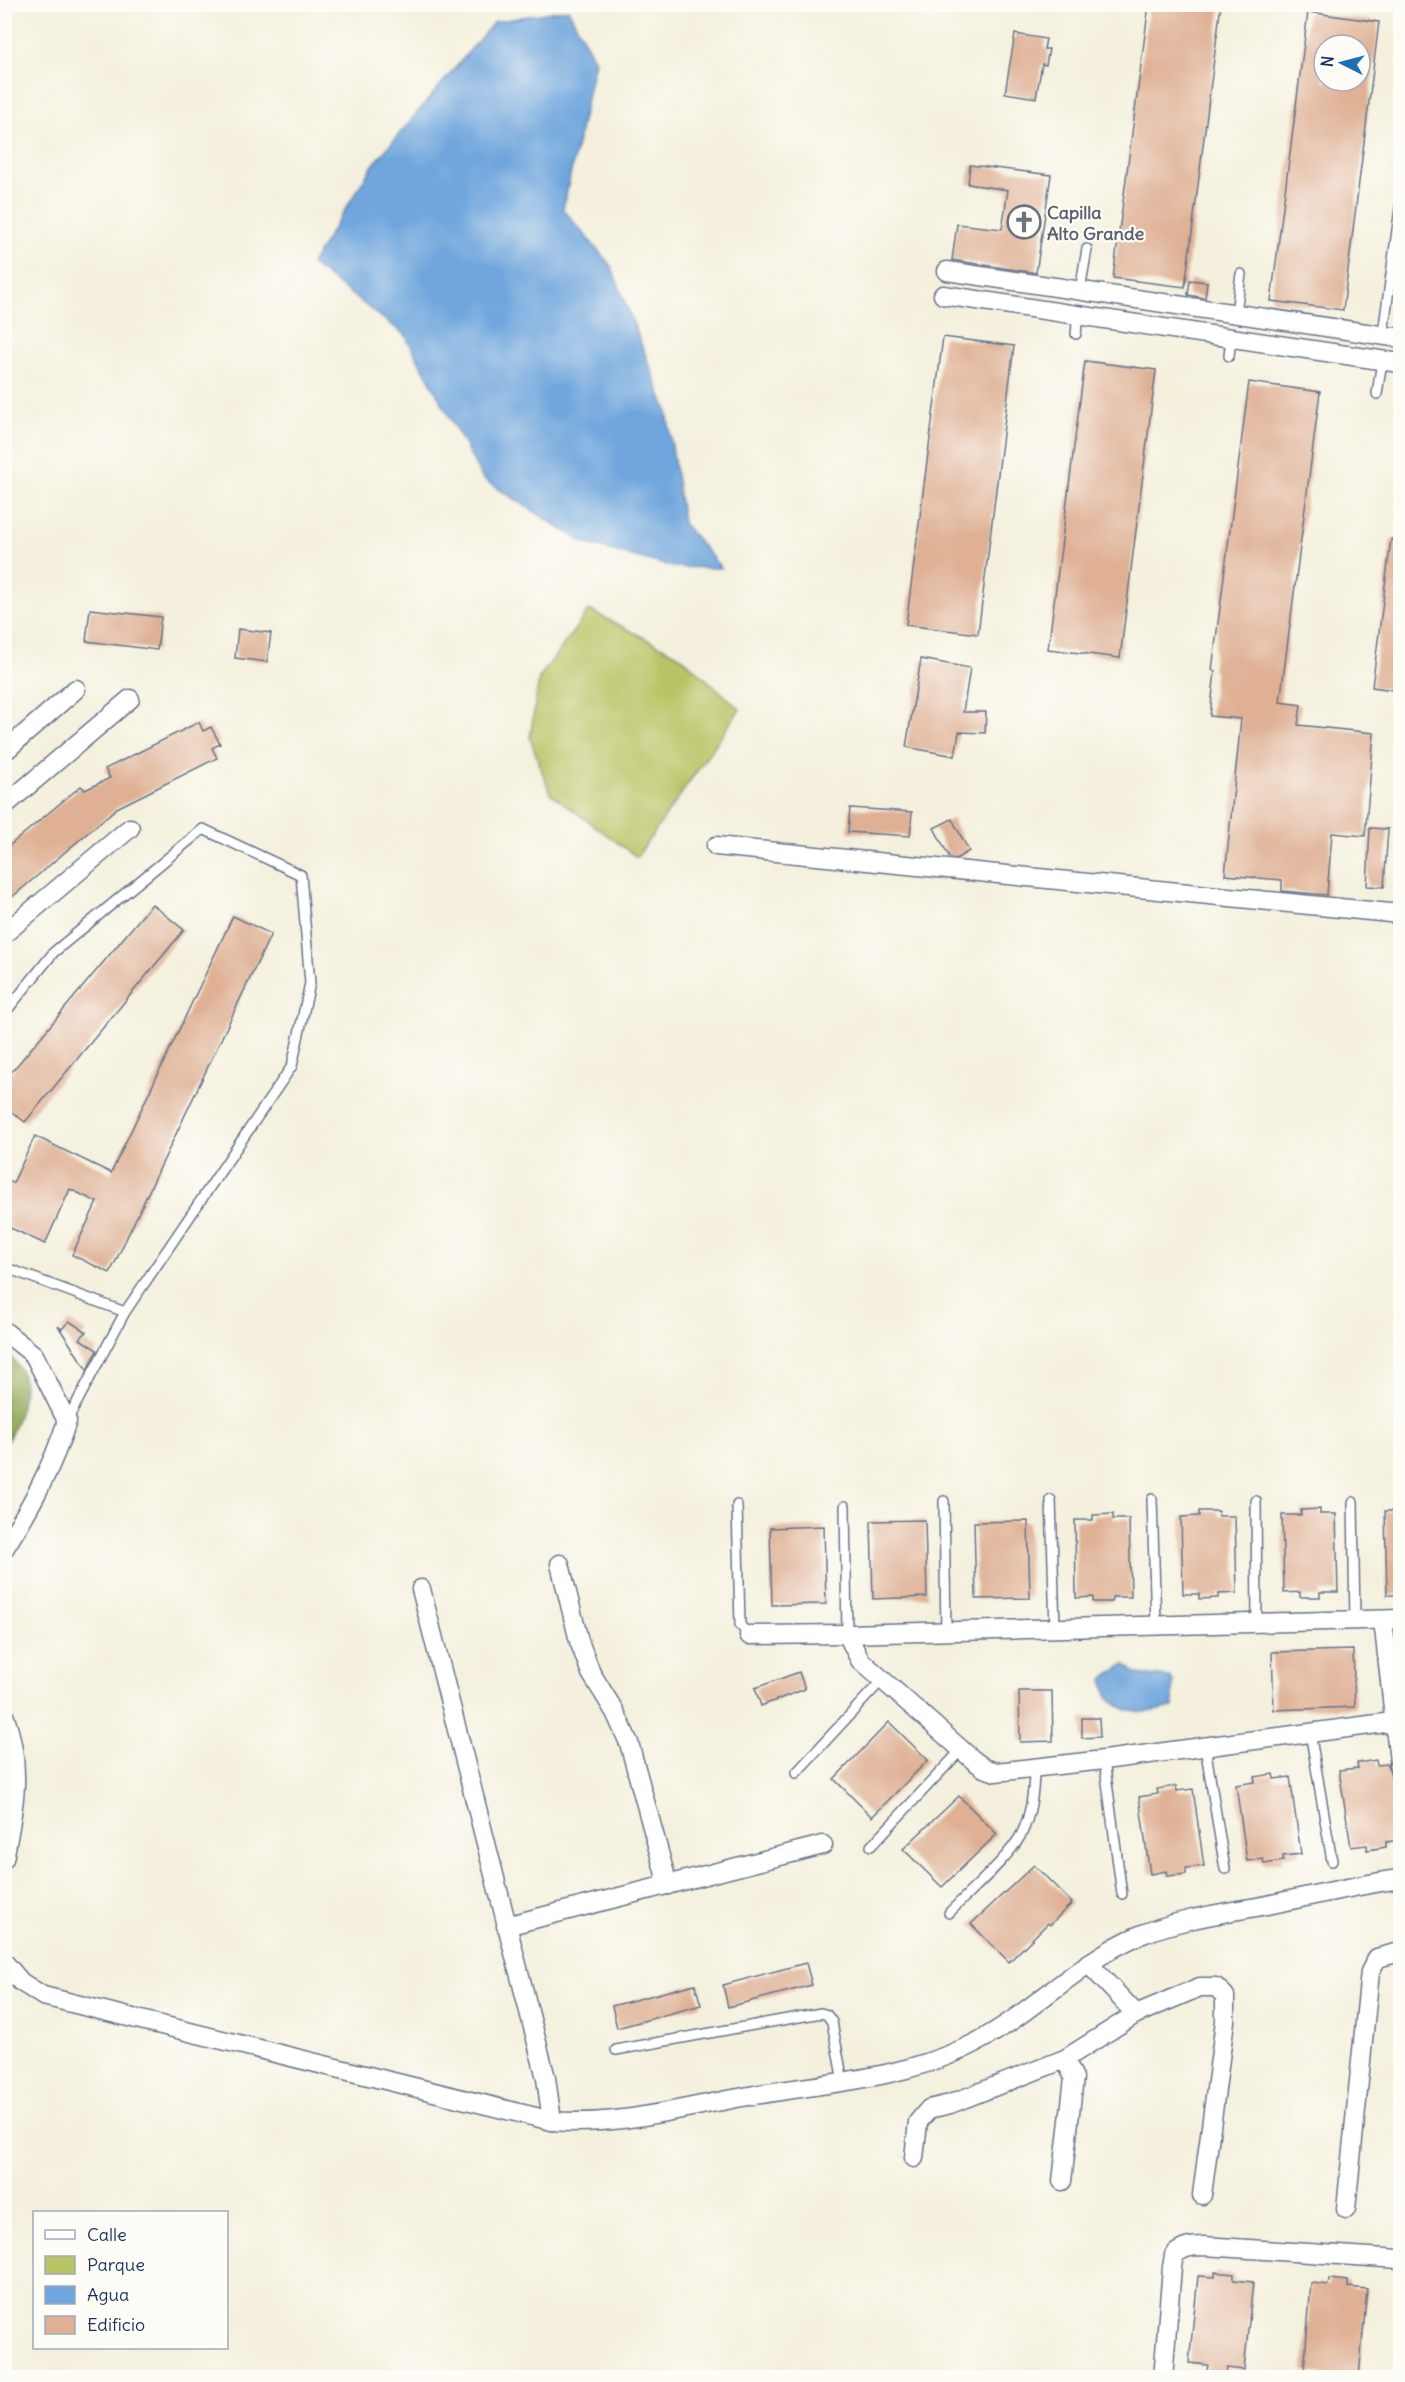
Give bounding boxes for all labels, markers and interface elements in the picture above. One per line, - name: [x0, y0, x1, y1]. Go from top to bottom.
- north arrow: [1312, 33, 1372, 93]
- text: N: [1317, 55, 1338, 68]
- place label: Capilla Alto Grande: [1047, 201, 1144, 245]
- church icon: Capilla Alto Grande: [1006, 204, 1042, 240]
- legend: [33, 2211, 228, 2349]
- text: Calle: [87, 2223, 127, 2246]
- text: Parque: [87, 2253, 145, 2276]
- text: Agua: [87, 2283, 129, 2306]
- text: Edificio: [87, 2313, 145, 2336]

